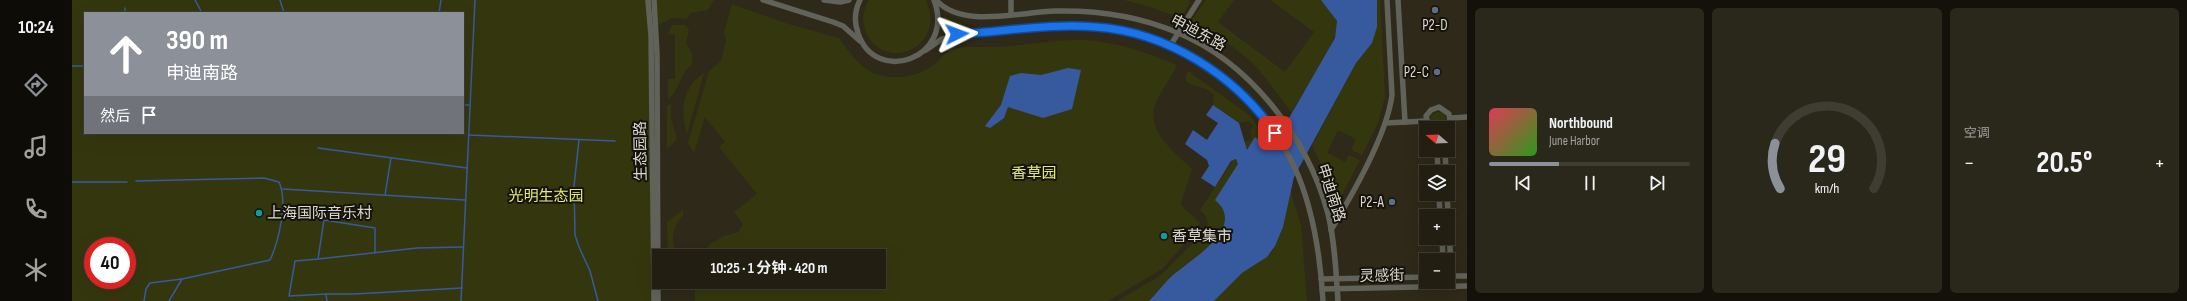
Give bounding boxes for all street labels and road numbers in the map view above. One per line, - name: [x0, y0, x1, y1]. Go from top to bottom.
- street label: 申迪东路: [1167, 11, 1229, 55]
- street label: 生态园路: [631, 121, 651, 181]
- street label: 申迪南路: [1313, 162, 1349, 224]
- street label: 灵感街: [1359, 266, 1405, 286]

